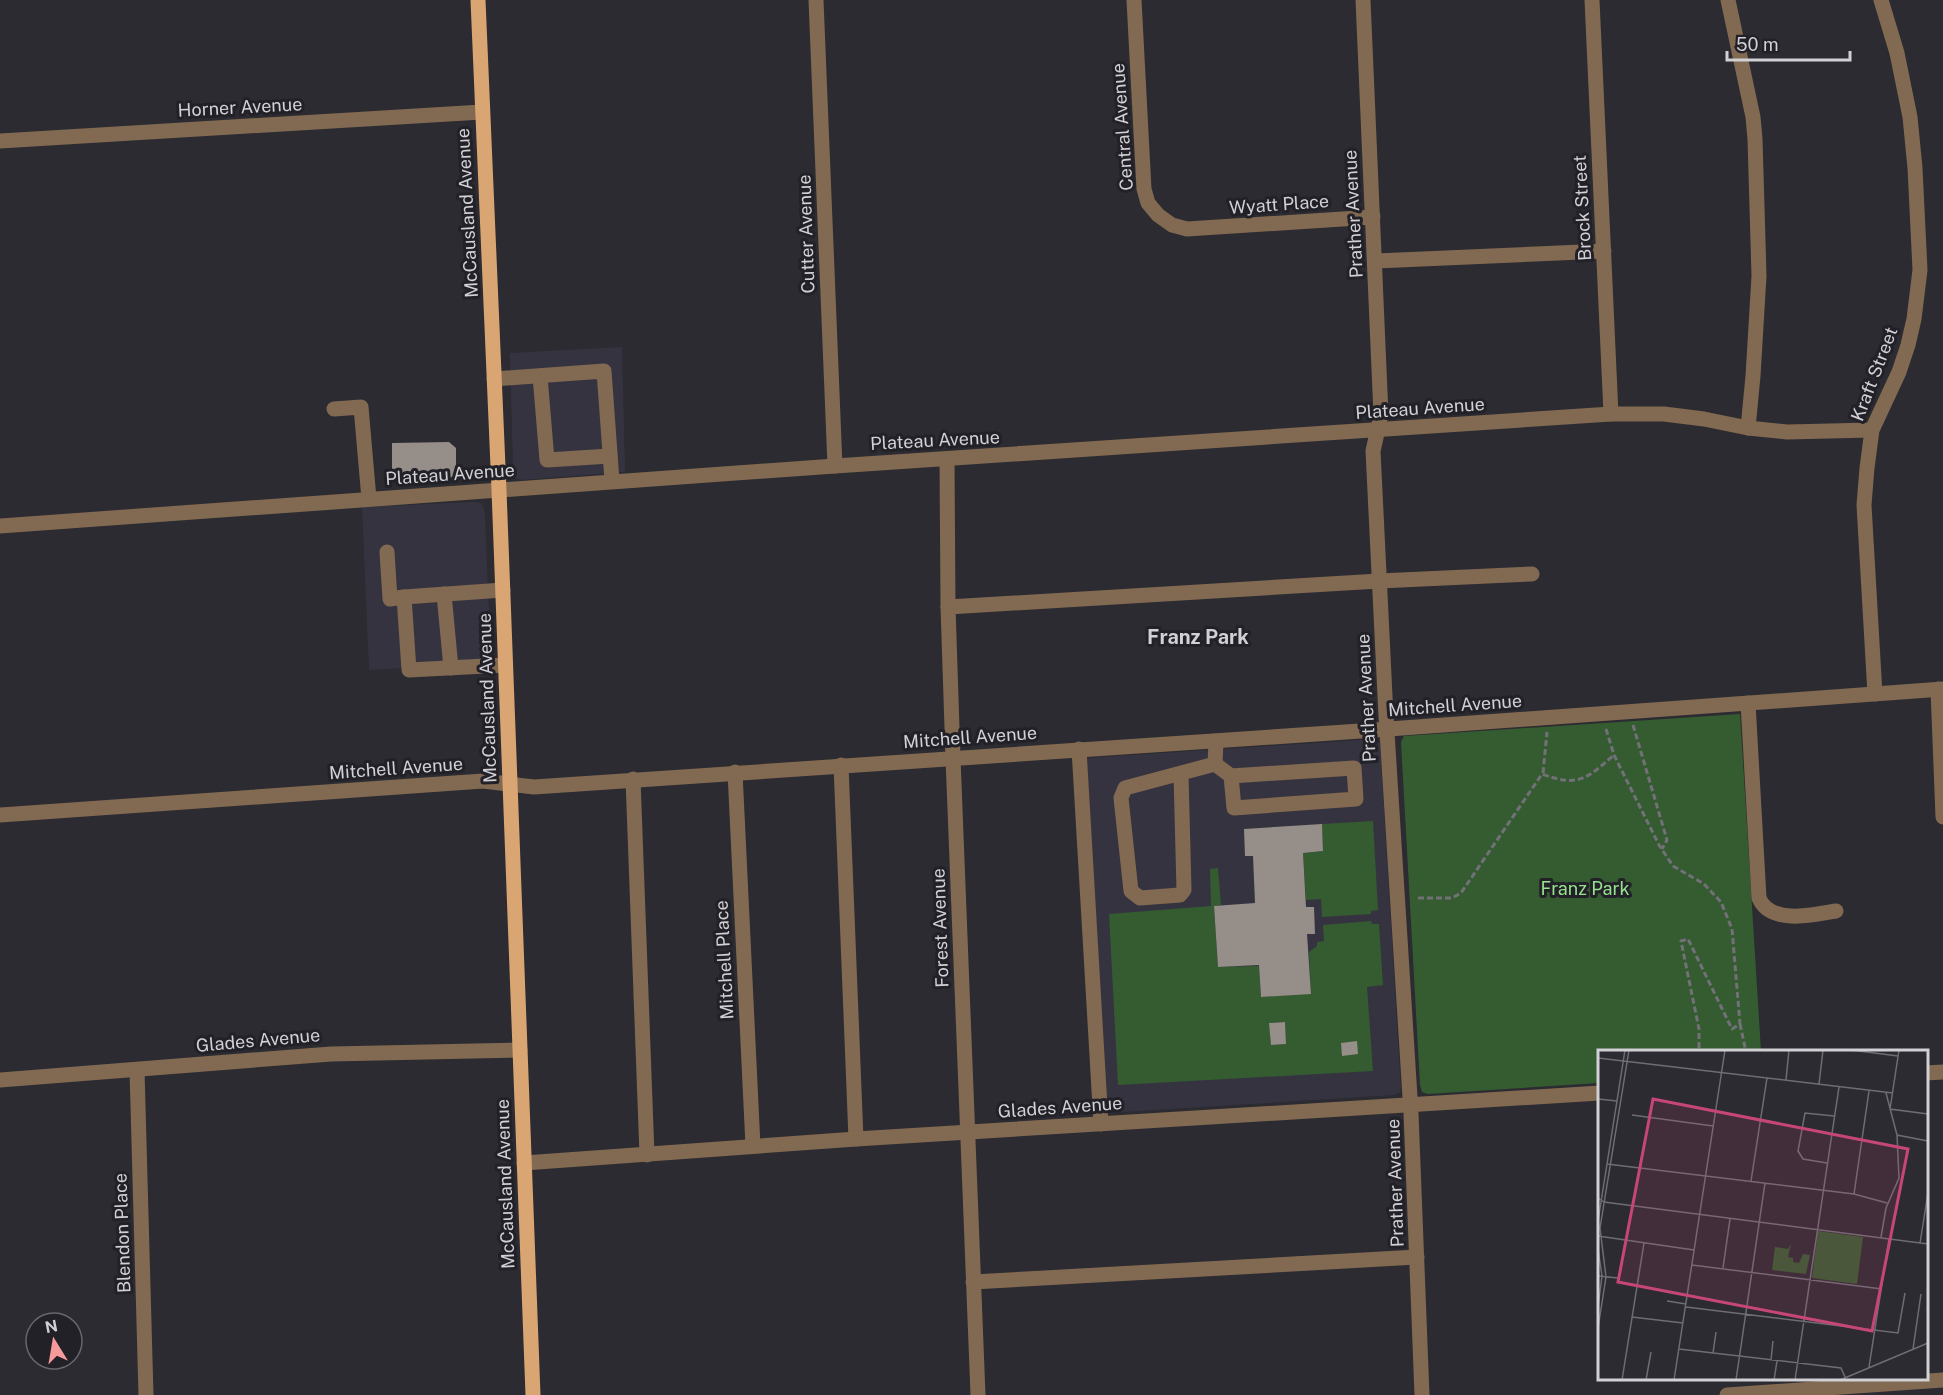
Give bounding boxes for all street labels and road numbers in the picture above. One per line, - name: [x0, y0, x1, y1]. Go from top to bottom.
- street label: Central Avenue: [1107, 62, 1137, 192]
- street label: Horner Avenue: [177, 93, 303, 121]
- street label: McCausland Avenue: [452, 128, 482, 298]
- street label: Prather Avenue: [1339, 149, 1367, 279]
- street label: Brock Street: [1569, 155, 1595, 261]
- street label: Cutter Avenue: [793, 174, 819, 294]
- street label: Wyatt Place: [1228, 190, 1330, 218]
- street label: Kraft Street: [1846, 324, 1902, 424]
- street label: Plateau Avenue: [1355, 393, 1485, 423]
- street label: Plateau Avenue: [870, 426, 1000, 454]
- street label: Plateau Avenue: [385, 459, 515, 489]
- street label: McCausland Avenue: [474, 613, 500, 783]
- street label: Prather Avenue: [1352, 633, 1380, 763]
- street label: Mitchell Avenue: [1387, 690, 1523, 720]
- street label: Mitchell Avenue: [902, 722, 1038, 752]
- street label: Mitchell Avenue: [328, 753, 464, 783]
- street label: Forest Avenue: [927, 868, 953, 988]
- street label: Mitchell Place: [710, 900, 738, 1020]
- street label: Glades Avenue: [195, 1024, 321, 1056]
- street label: Glades Avenue: [997, 1092, 1123, 1122]
- street label: McCausland Avenue: [492, 1099, 518, 1269]
- street label: Prather Avenue: [1382, 1118, 1408, 1248]
- street label: Blendon Place: [109, 1173, 135, 1293]

